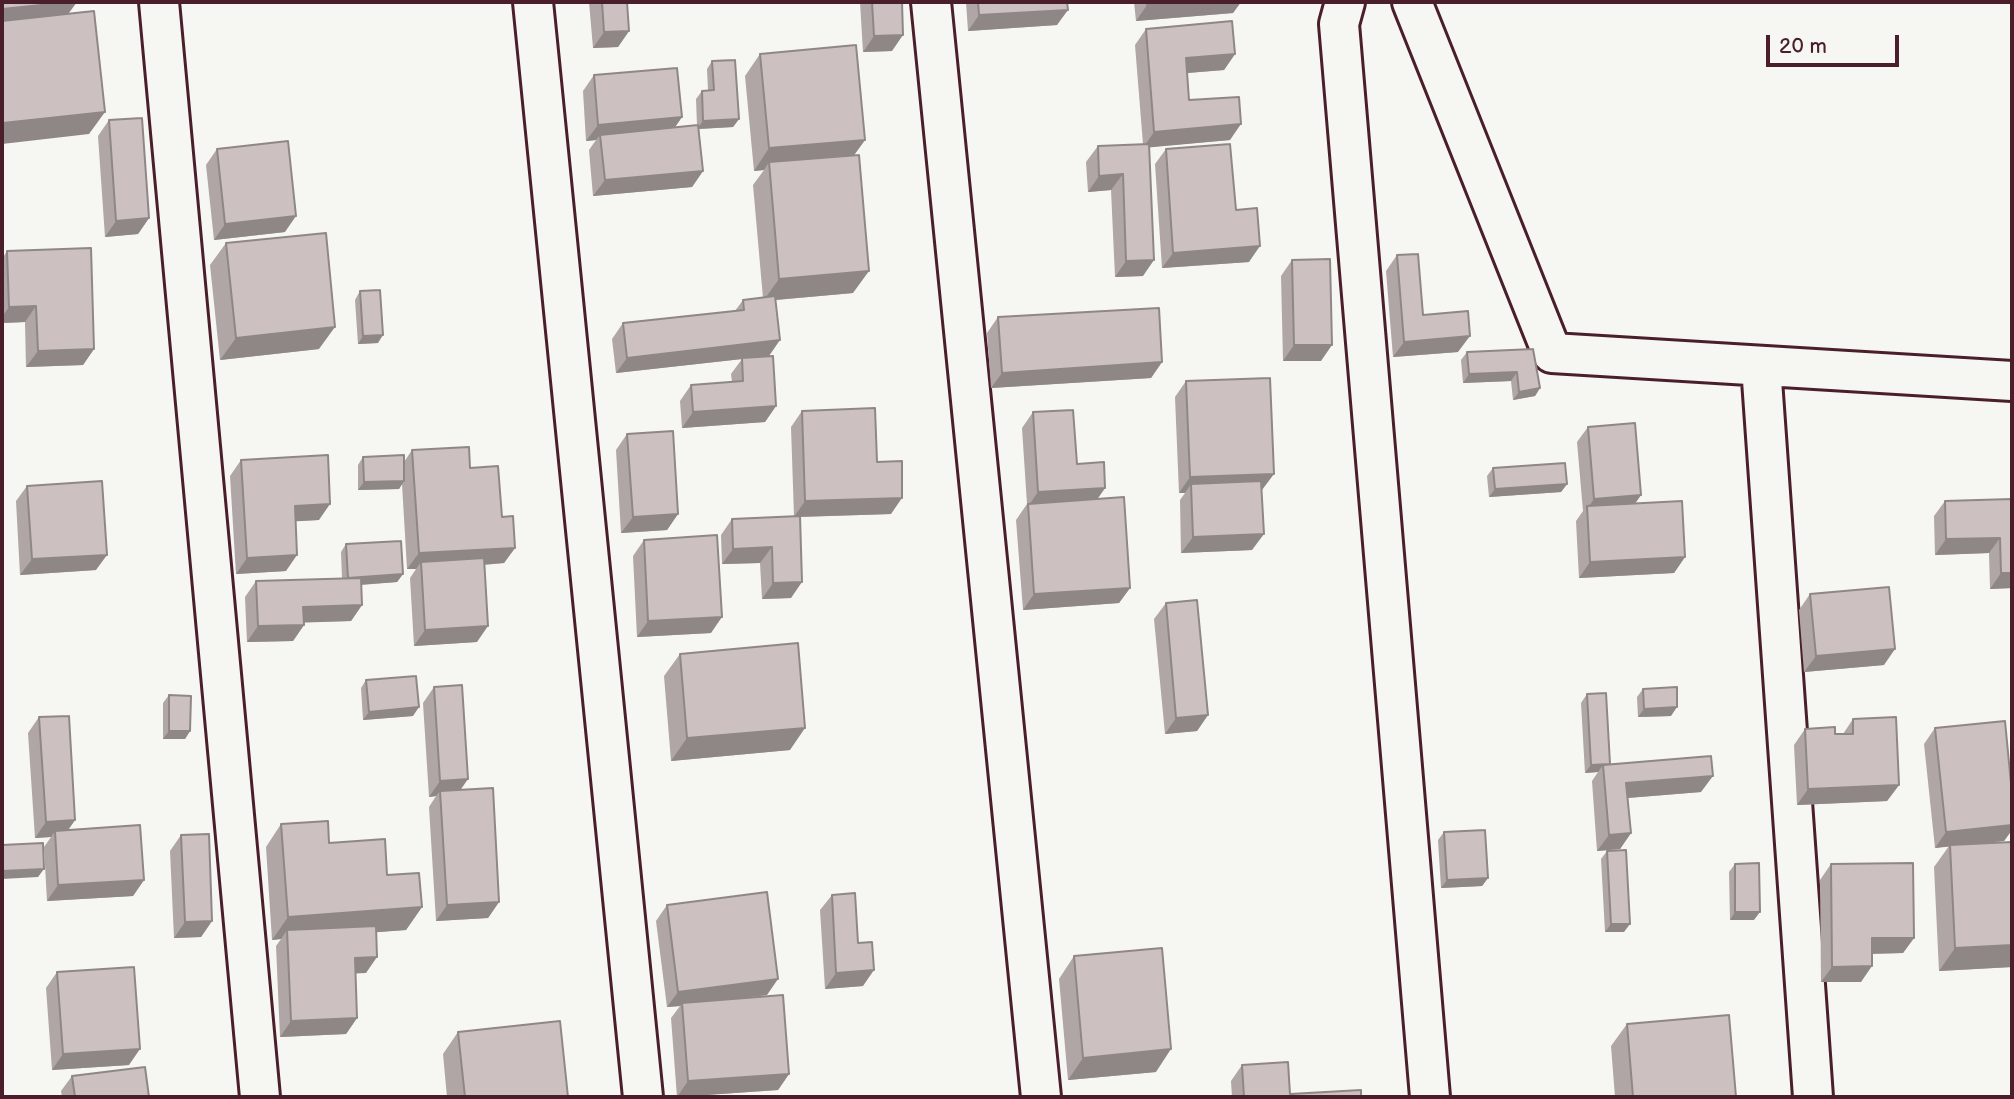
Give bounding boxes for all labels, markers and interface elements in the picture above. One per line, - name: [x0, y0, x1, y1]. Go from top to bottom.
- scale bar: [1769, 21, 1902, 65]
- text: 20 m: [1779, 34, 1827, 59]

